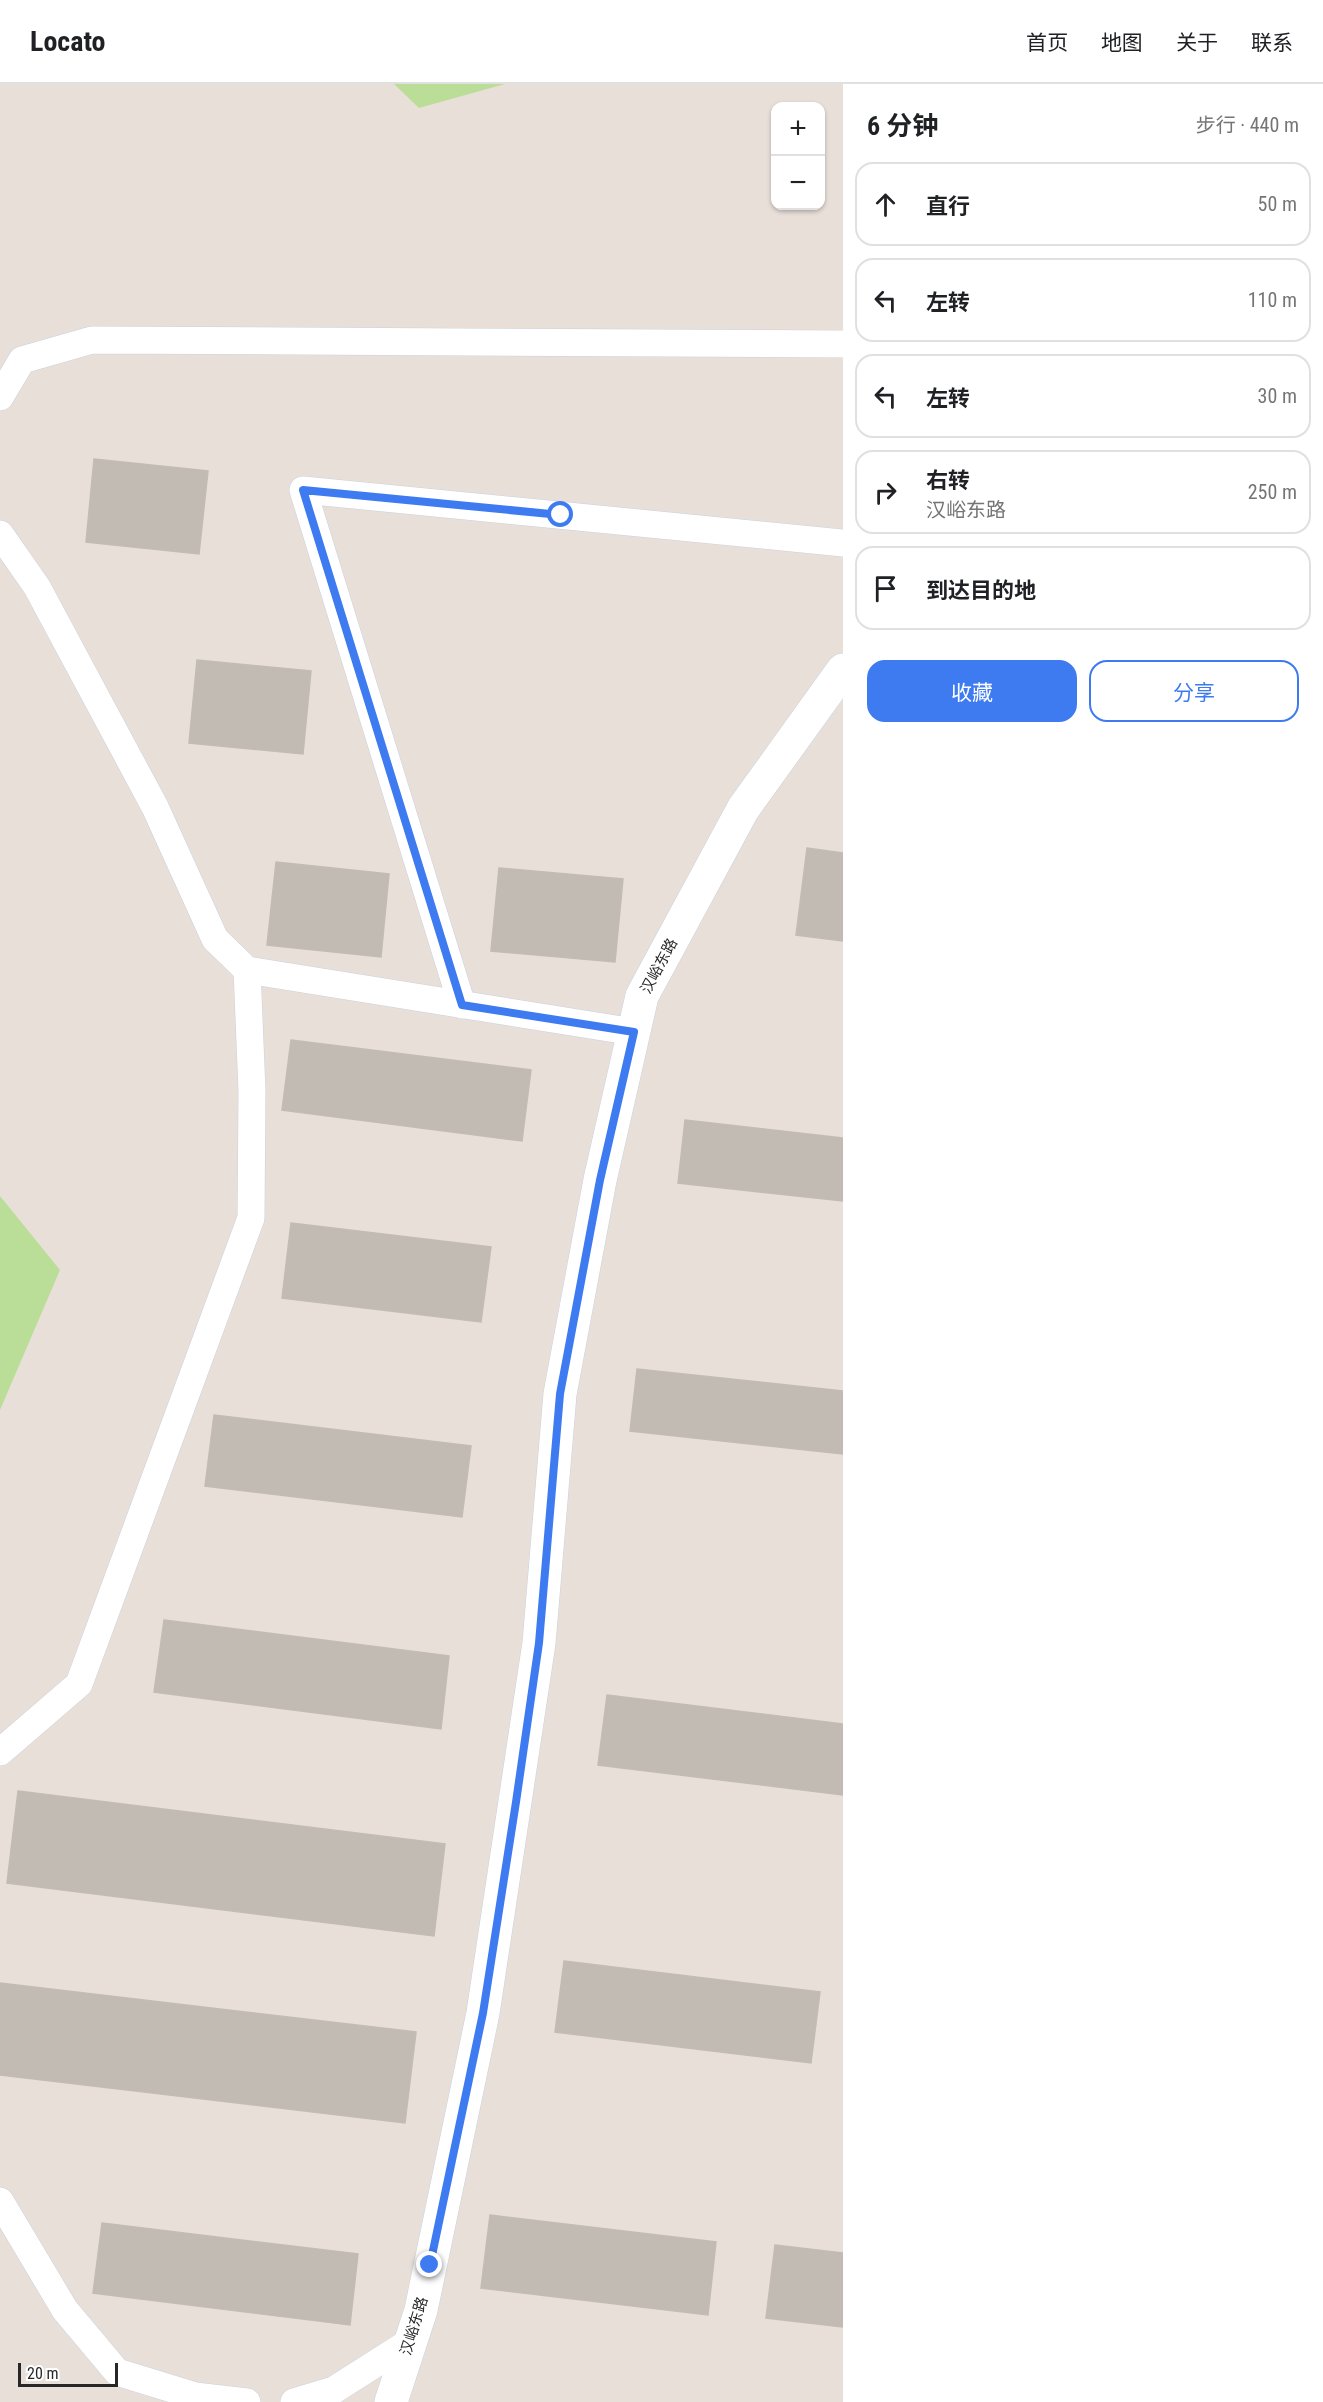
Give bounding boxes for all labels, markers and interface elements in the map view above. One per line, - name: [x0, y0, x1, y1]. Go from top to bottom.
- text: Locato: [30, 25, 106, 58]
- text: 首页: [1026, 31, 1068, 55]
- text: 地图: [1101, 31, 1143, 55]
- text: 关于: [1176, 31, 1218, 55]
- text: 联系: [1251, 31, 1293, 55]
- map controls: [771, 102, 825, 210]
- button: +: [771, 102, 825, 156]
- text: 6 分钟: [867, 111, 938, 141]
- text: 步行 · 440 m: [1196, 113, 1299, 137]
- button: −: [771, 156, 825, 210]
- icon: ahead: [869, 188, 902, 221]
- text: 50 m: [1258, 192, 1297, 216]
- text: 直行: [926, 194, 970, 219]
- icon: left: [869, 284, 902, 317]
- text: 110 m: [1248, 288, 1297, 312]
- text: 左转: [926, 290, 970, 315]
- icon: left: [869, 380, 902, 413]
- text: 30 m: [1258, 384, 1297, 408]
- text: 左转: [926, 386, 970, 411]
- text: 右转: [926, 468, 970, 493]
- icon: right: [869, 476, 902, 509]
- text: 250 m: [1248, 480, 1297, 504]
- text: 汉峪东路: [926, 498, 1006, 522]
- route start: [547, 501, 573, 527]
- icon: arrive: [869, 572, 902, 605]
- text: 到达目的地: [926, 578, 1036, 603]
- button: 收藏: [867, 660, 1077, 722]
- button: 分享: [1089, 660, 1299, 722]
- street label: 汉峪东路: [637, 935, 681, 997]
- route end: [416, 2251, 442, 2277]
- street label: 汉峪东路: [397, 2295, 431, 2357]
- scale bar: [18, 2360, 118, 2388]
- text: 20 m: [27, 2364, 59, 2383]

